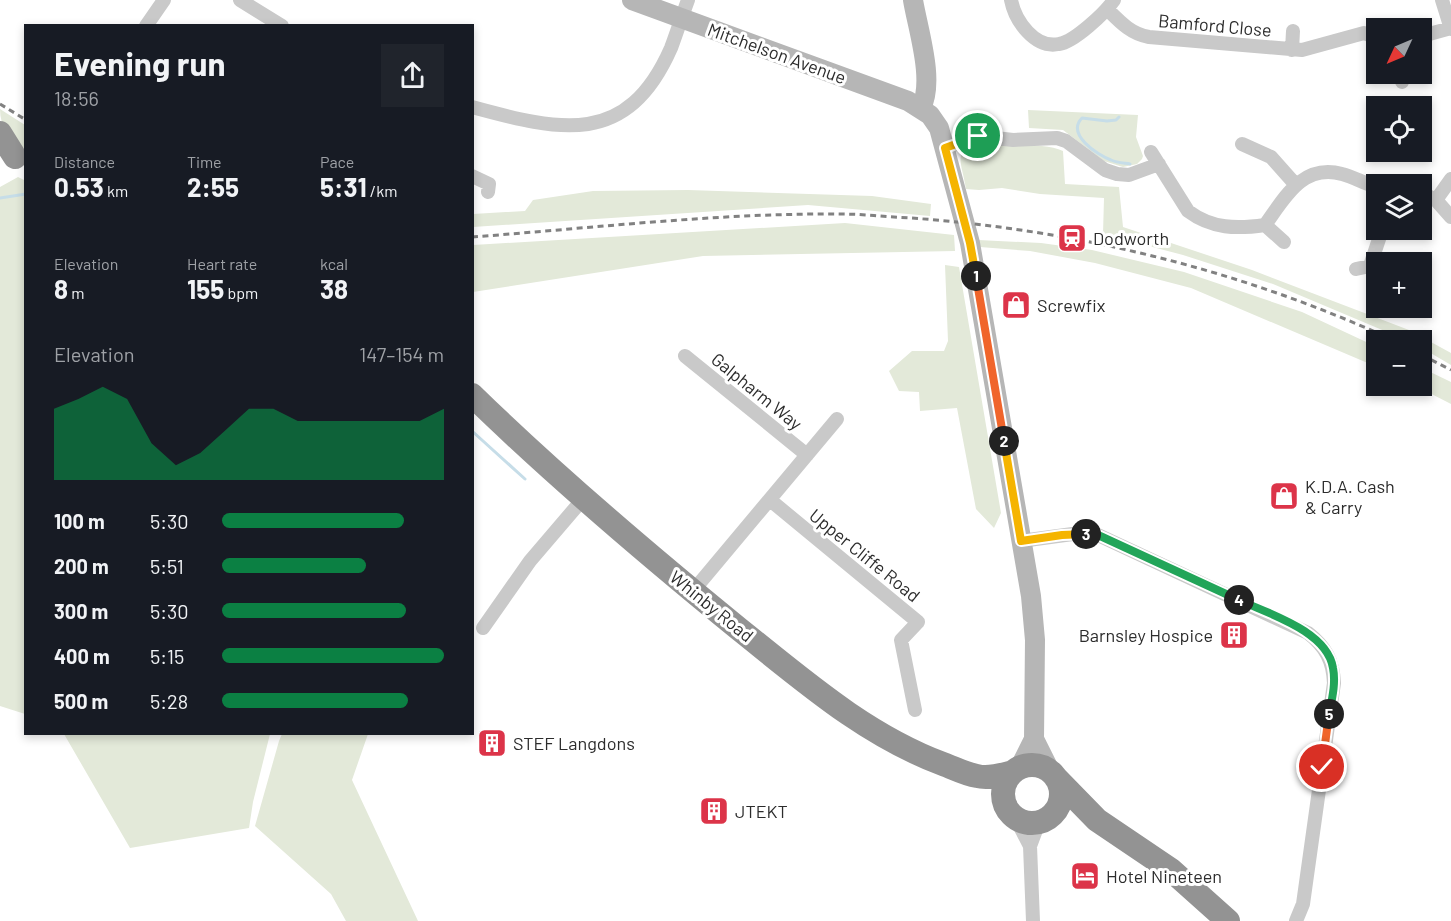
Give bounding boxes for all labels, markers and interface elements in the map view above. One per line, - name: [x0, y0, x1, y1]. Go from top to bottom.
- street label: Bamford Close: [1157, 9, 1273, 41]
- street label: Mitchelson Avenue: [705, 18, 849, 88]
- north arrow: [1366, 18, 1432, 84]
- map controls: [1366, 18, 1432, 396]
- text: Evening run: [54, 43, 226, 83]
- button: share: [381, 44, 444, 107]
- text: 18:56: [54, 86, 99, 110]
- button: locate: [1366, 96, 1432, 162]
- pin: [952, 110, 1003, 161]
- icon: arrive: [961, 119, 994, 152]
- text: Distance: [54, 152, 115, 171]
- text: Time: [187, 152, 222, 171]
- text: Pace: [320, 152, 354, 171]
- text: 0.53: [54, 171, 104, 202]
- text: 2:55: [187, 171, 239, 202]
- text: 5:31: [320, 171, 367, 202]
- button: layers: [1366, 174, 1432, 240]
- text: km: [104, 181, 128, 200]
- text: /km: [367, 181, 398, 200]
- station icon: Dodworth: [1056, 222, 1088, 254]
- place label: Dodworth: [1093, 227, 1169, 249]
- button: +: [1366, 252, 1432, 318]
- text: Elevation: [54, 254, 118, 273]
- text: Heart rate: [187, 254, 257, 273]
- text: kcal: [320, 254, 348, 273]
- pin: 1: [961, 261, 991, 291]
- text: 1: [973, 266, 979, 285]
- text: 8: [54, 273, 68, 304]
- text: 155: [187, 273, 224, 304]
- text: 38: [320, 273, 348, 304]
- text: m: [68, 283, 85, 302]
- text: bpm: [224, 283, 258, 302]
- shop icon: Screwfix: [1000, 289, 1032, 321]
- place label: Screwfix: [1037, 294, 1106, 316]
- button: −: [1366, 330, 1432, 396]
- text: Elevation: [54, 342, 135, 366]
- text: 147–154 m: [359, 342, 444, 366]
- street label: Galpharm Way: [707, 348, 807, 434]
- pin: 2: [989, 426, 1019, 456]
- text: 2: [1000, 431, 1008, 450]
- place label: K.D.A. Cash & Carry: [1305, 475, 1395, 518]
- shop icon: K.D.A. Cash & Carry: [1268, 480, 1300, 512]
- street label: Upper Cliffe Road: [805, 504, 925, 606]
- text: 100 m: [54, 509, 105, 533]
- text: 5:30: [150, 509, 189, 533]
- pin: 3: [1071, 519, 1101, 549]
- text: 3: [1082, 524, 1090, 543]
- text: 200 m: [54, 554, 109, 578]
- text: 5:51: [150, 554, 184, 578]
- street label: Whinby Road: [666, 566, 758, 646]
- pin: 4: [1224, 585, 1254, 615]
- text: 4: [1234, 590, 1244, 609]
- text: 300 m: [54, 599, 108, 623]
- text: 5:30: [150, 599, 189, 623]
- building icon: Barnsley Hospice: [1218, 619, 1250, 651]
- place label: Barnsley Hospice: [1079, 624, 1213, 646]
- text: 400 m: [54, 644, 110, 668]
- text: 5:15: [150, 644, 184, 668]
- text: 500 m: [54, 689, 108, 713]
- text: 5:28: [150, 689, 188, 713]
- pin: 5: [1314, 699, 1344, 729]
- text: 5: [1325, 704, 1333, 723]
- building icon: STEF Langdons: [476, 727, 508, 759]
- place label: STEF Langdons: [513, 732, 635, 754]
- pin: [1296, 741, 1347, 792]
- icon: check: [1305, 750, 1338, 783]
- building icon: JTEKT: [698, 795, 730, 827]
- place label: JTEKT: [735, 800, 788, 822]
- hotel icon: Hotel Nineteen: [1069, 860, 1101, 892]
- place label: Hotel Nineteen: [1106, 865, 1222, 887]

